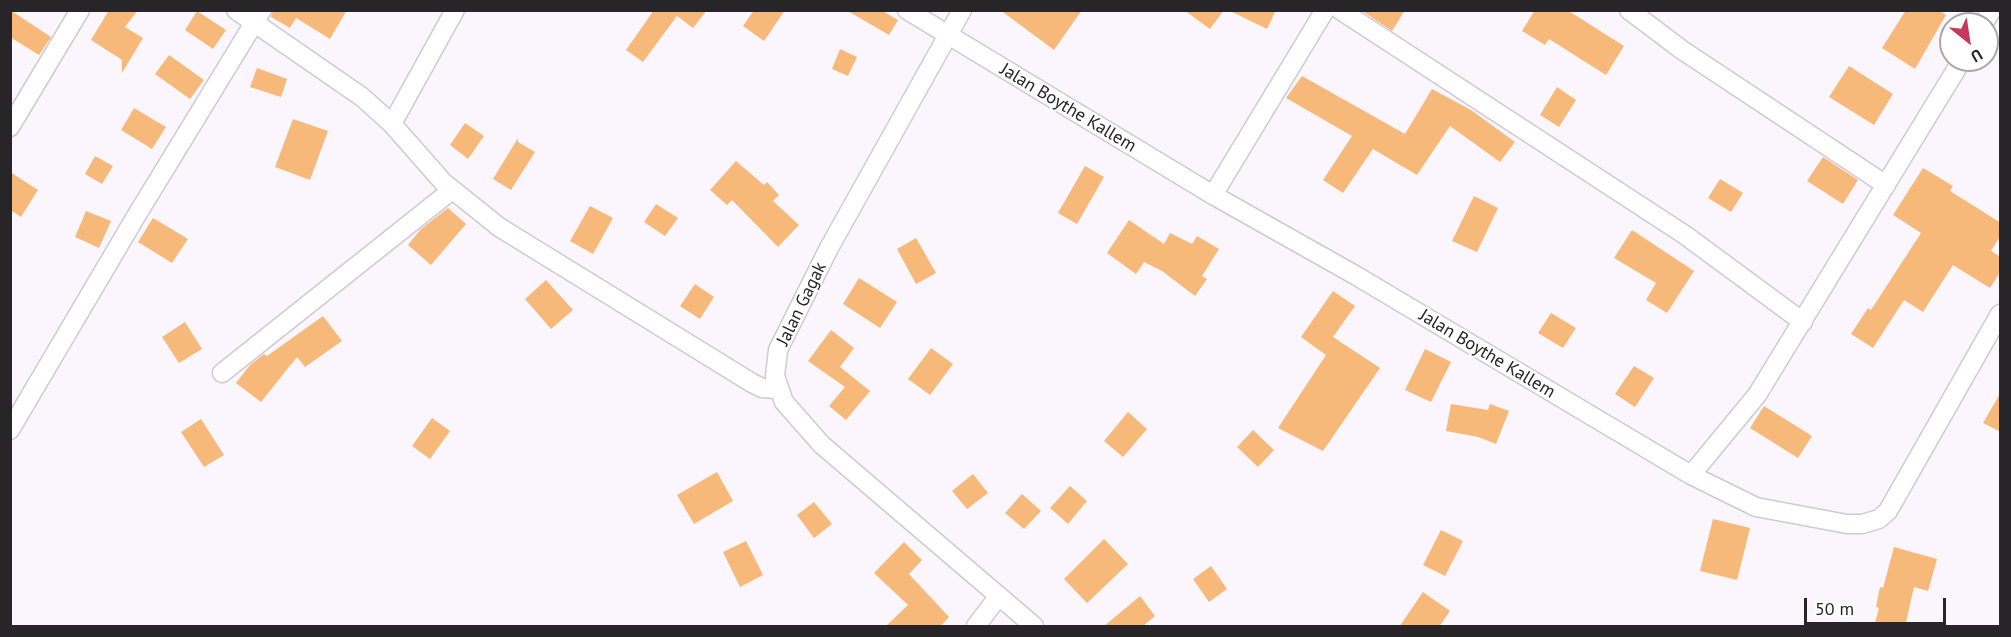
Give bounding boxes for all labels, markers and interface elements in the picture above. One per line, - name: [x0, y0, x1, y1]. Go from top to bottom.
- north arrow: [1939, 12, 1999, 72]
- text: U: [1968, 45, 1986, 67]
- street label: Jalan Boythe Kallem: [996, 59, 1140, 157]
- street label: Jalan Gagak: [773, 259, 831, 349]
- street label: Jalan Boythe Kallem: [1415, 305, 1559, 403]
- scale bar: [1807, 586, 1950, 624]
- text: 50 m: [1815, 597, 1854, 620]

